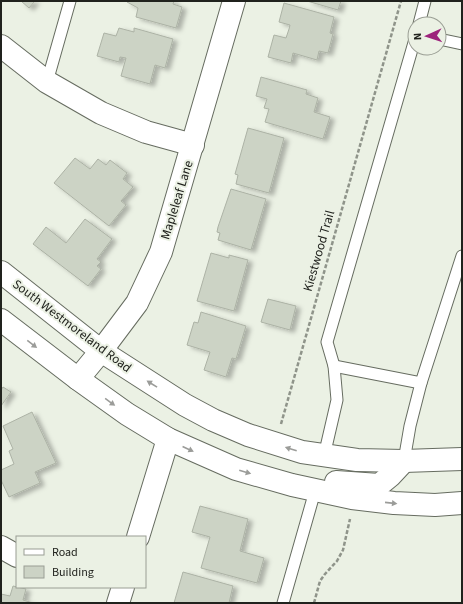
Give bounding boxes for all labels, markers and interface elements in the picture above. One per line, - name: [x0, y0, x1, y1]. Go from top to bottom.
- north arrow: [407, 16, 447, 56]
- text: N: [410, 32, 425, 41]
- street label: Mapleleaf Lane: [156, 158, 198, 242]
- street label: Kiestwood Trail: [299, 208, 339, 294]
- street label: South Westmoreland Road: [9, 275, 135, 377]
- one-way arrow: [26, 339, 37, 348]
- one-way arrow: [146, 380, 158, 387]
- one-way arrow: [105, 398, 115, 406]
- one-way arrow: [183, 446, 194, 452]
- one-way arrow: [285, 446, 297, 452]
- one-way arrow: [239, 469, 251, 475]
- one-way arrow: [385, 500, 397, 506]
- legend: [16, 536, 146, 588]
- text: Road: [52, 544, 78, 561]
- text: Building: [52, 564, 94, 581]

